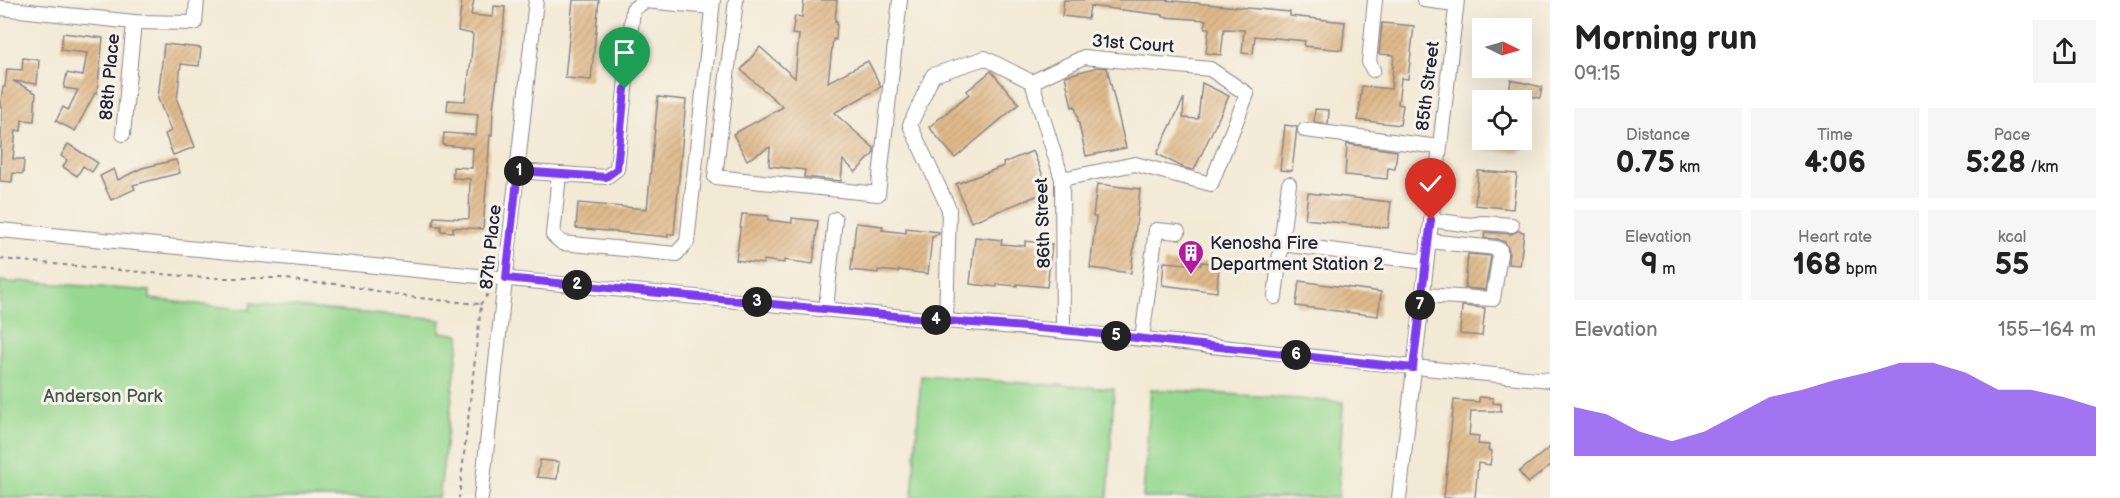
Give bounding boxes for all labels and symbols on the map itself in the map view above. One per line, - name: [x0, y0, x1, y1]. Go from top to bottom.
- north arrow: [1472, 18, 1532, 78]
- pin: [599, 27, 650, 89]
- street label: 31st Court: [1091, 31, 1175, 57]
- street label: 88th Place: [96, 32, 124, 121]
- street label: 85th Street: [1412, 39, 1444, 132]
- pin: 1: [504, 156, 534, 186]
- pin: [1405, 158, 1456, 220]
- street label: 86th Street: [1031, 177, 1055, 269]
- street label: 87th Place: [476, 203, 506, 291]
- place label: Kenosha Fire Department Station 2: [1210, 233, 1384, 275]
- building icon: Kenosha Fire Department Station 2: [1176, 238, 1206, 276]
- pin: 2: [562, 270, 592, 300]
- pin: 3: [742, 287, 772, 317]
- pin: 7: [1405, 290, 1435, 320]
- pin: 4: [921, 305, 951, 335]
- pin: 5: [1101, 321, 1131, 351]
- pin: 6: [1281, 340, 1311, 370]
- park label: Anderson Park: [44, 386, 163, 407]

